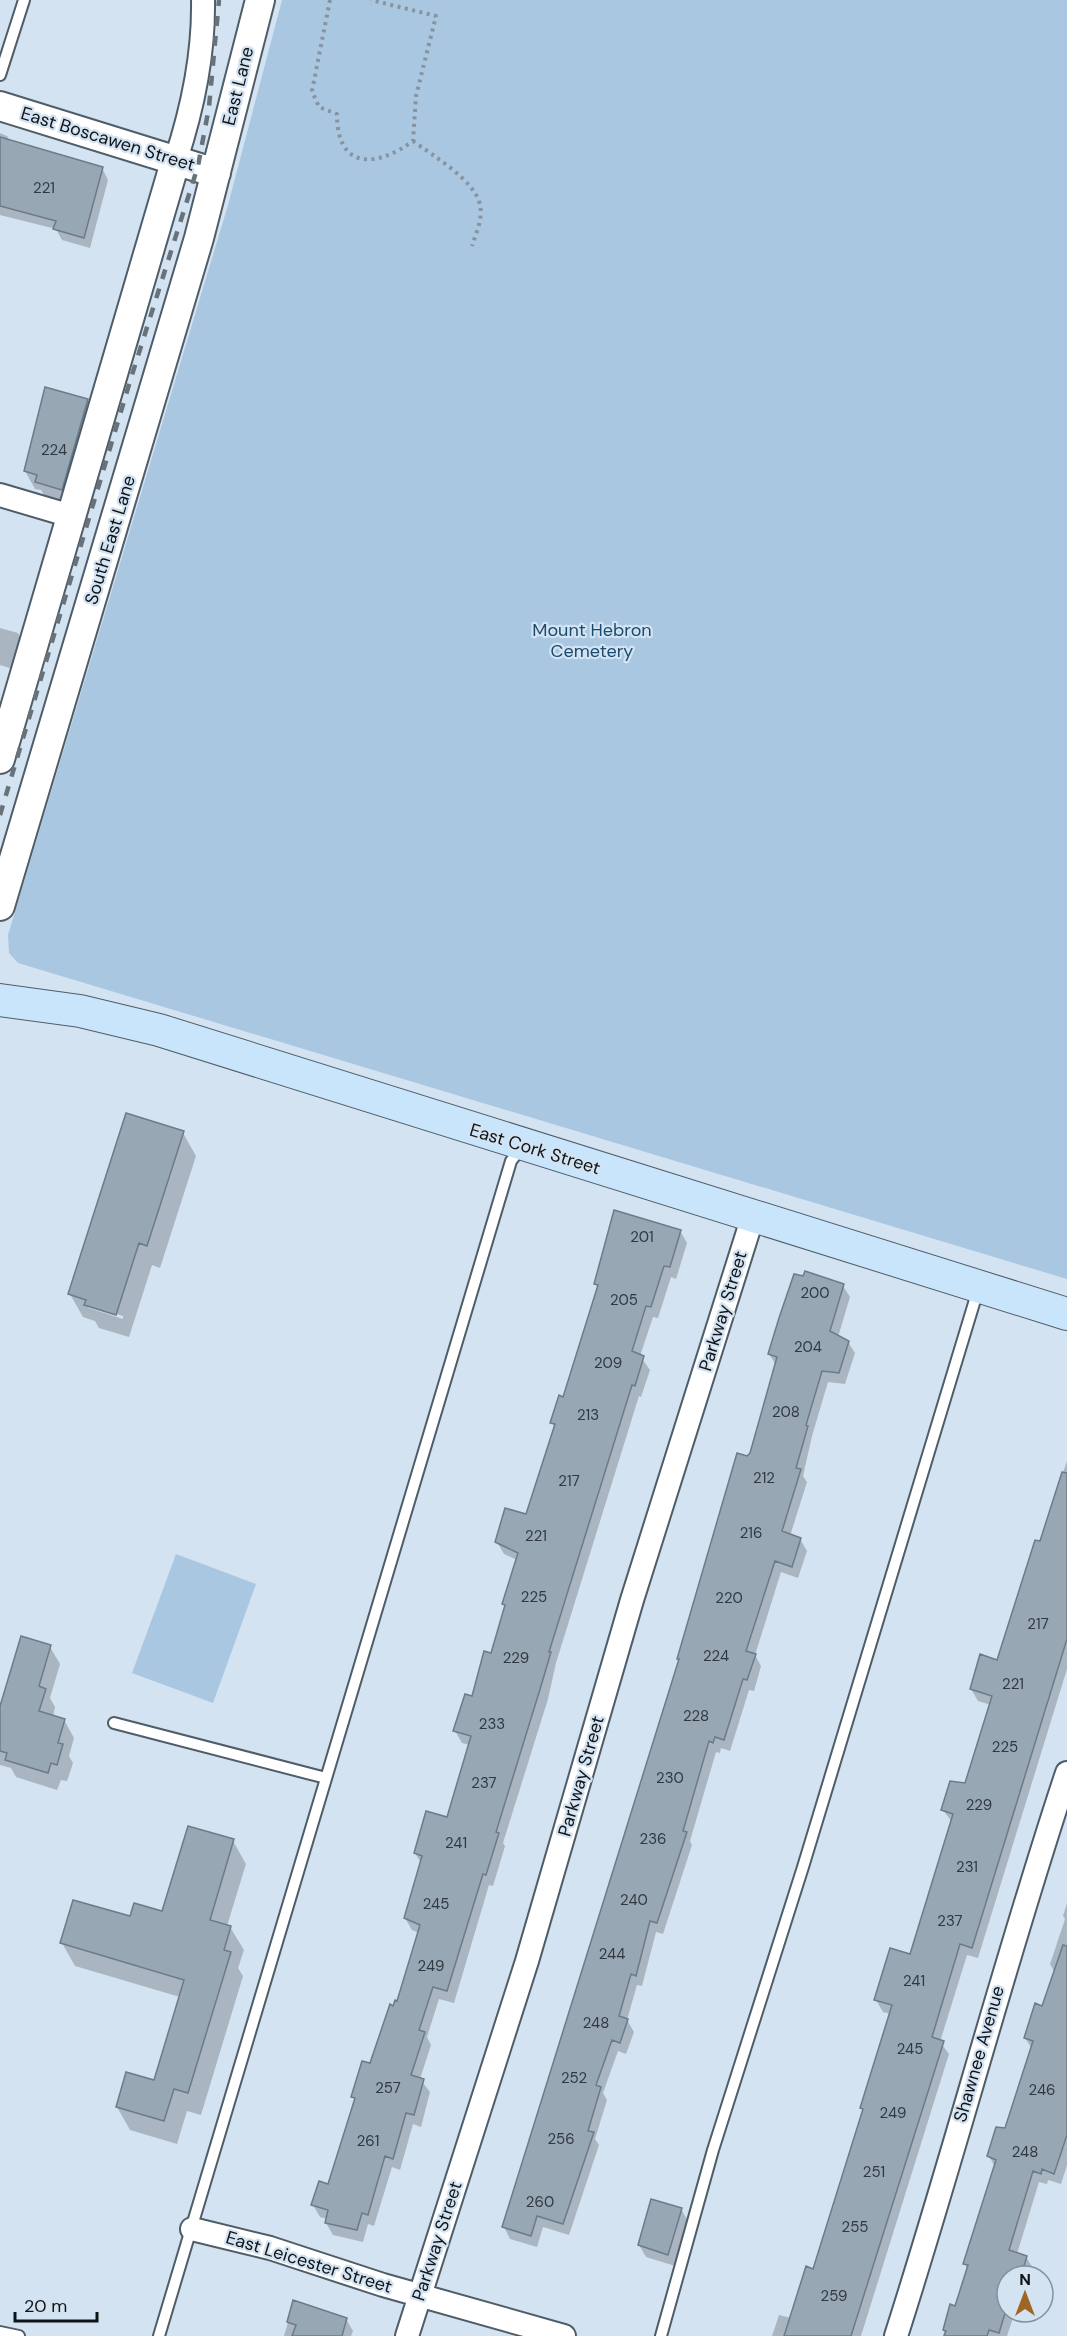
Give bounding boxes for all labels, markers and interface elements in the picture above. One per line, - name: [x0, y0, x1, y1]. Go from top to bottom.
- street label: East Lane: [217, 44, 259, 128]
- street label: East Boscawen Street: [18, 101, 198, 177]
- house number: 221: [33, 178, 55, 198]
- house number: 224: [41, 440, 67, 460]
- street label: South East Lane: [79, 472, 141, 608]
- park label: Mount Hebron Cemetery: [532, 618, 652, 663]
- street label: East Cork Street: [467, 1118, 603, 1180]
- house number: 201: [630, 1227, 654, 1247]
- street label: Parkway Street: [693, 1248, 753, 1374]
- house number: 200: [800, 1283, 830, 1303]
- house number: 205: [610, 1290, 638, 1310]
- house number: 204: [794, 1337, 822, 1357]
- house number: 209: [594, 1353, 622, 1373]
- house number: 208: [772, 1402, 800, 1422]
- house number: 213: [577, 1405, 599, 1425]
- house number: 212: [753, 1468, 775, 1488]
- house number: 217: [558, 1471, 580, 1491]
- house number: 216: [740, 1523, 762, 1543]
- house number: 221: [525, 1526, 547, 1546]
- house number: 225: [521, 1587, 547, 1607]
- house number: 220: [715, 1588, 743, 1608]
- house number: 217: [1027, 1614, 1049, 1634]
- house number: 224: [703, 1646, 729, 1666]
- house number: 229: [503, 1648, 529, 1668]
- house number: 221: [1002, 1674, 1024, 1694]
- house number: 228: [683, 1706, 709, 1726]
- street label: Parkway Street: [552, 1713, 610, 1839]
- house number: 233: [479, 1714, 505, 1734]
- house number: 225: [992, 1737, 1018, 1757]
- house number: 230: [656, 1768, 684, 1788]
- house number: 237: [471, 1773, 497, 1793]
- house number: 229: [966, 1795, 992, 1815]
- house number: 236: [640, 1829, 666, 1849]
- house number: 241: [445, 1833, 467, 1853]
- house number: 231: [956, 1857, 978, 1877]
- house number: 240: [620, 1890, 648, 1910]
- house number: 245: [423, 1894, 449, 1914]
- house number: 237: [937, 1911, 963, 1931]
- house number: 244: [599, 1944, 625, 1964]
- house number: 249: [418, 1956, 444, 1976]
- house number: 241: [903, 1971, 925, 1991]
- street label: Shawnee Avenue: [948, 1983, 1010, 2125]
- house number: 248: [583, 2013, 609, 2033]
- house number: 245: [897, 2039, 923, 2059]
- house number: 252: [561, 2068, 587, 2088]
- house number: 257: [375, 2078, 401, 2098]
- house number: 246: [1029, 2080, 1055, 2100]
- house number: 249: [880, 2103, 906, 2123]
- house number: 256: [547, 2129, 575, 2149]
- house number: 261: [357, 2131, 379, 2151]
- house number: 248: [1012, 2142, 1038, 2162]
- house number: 251: [863, 2162, 885, 2182]
- street label: Parkway Street: [406, 2178, 468, 2304]
- house number: 260: [526, 2192, 554, 2212]
- house number: 255: [842, 2217, 868, 2237]
- street label: East Leicester Street: [223, 2225, 395, 2299]
- north arrow: [995, 2264, 1055, 2324]
- text: N: [1019, 2269, 1031, 2290]
- scale bar: [15, 2285, 98, 2323]
- house number: 259: [821, 2286, 847, 2306]
- text: 20 m: [24, 2294, 67, 2318]

